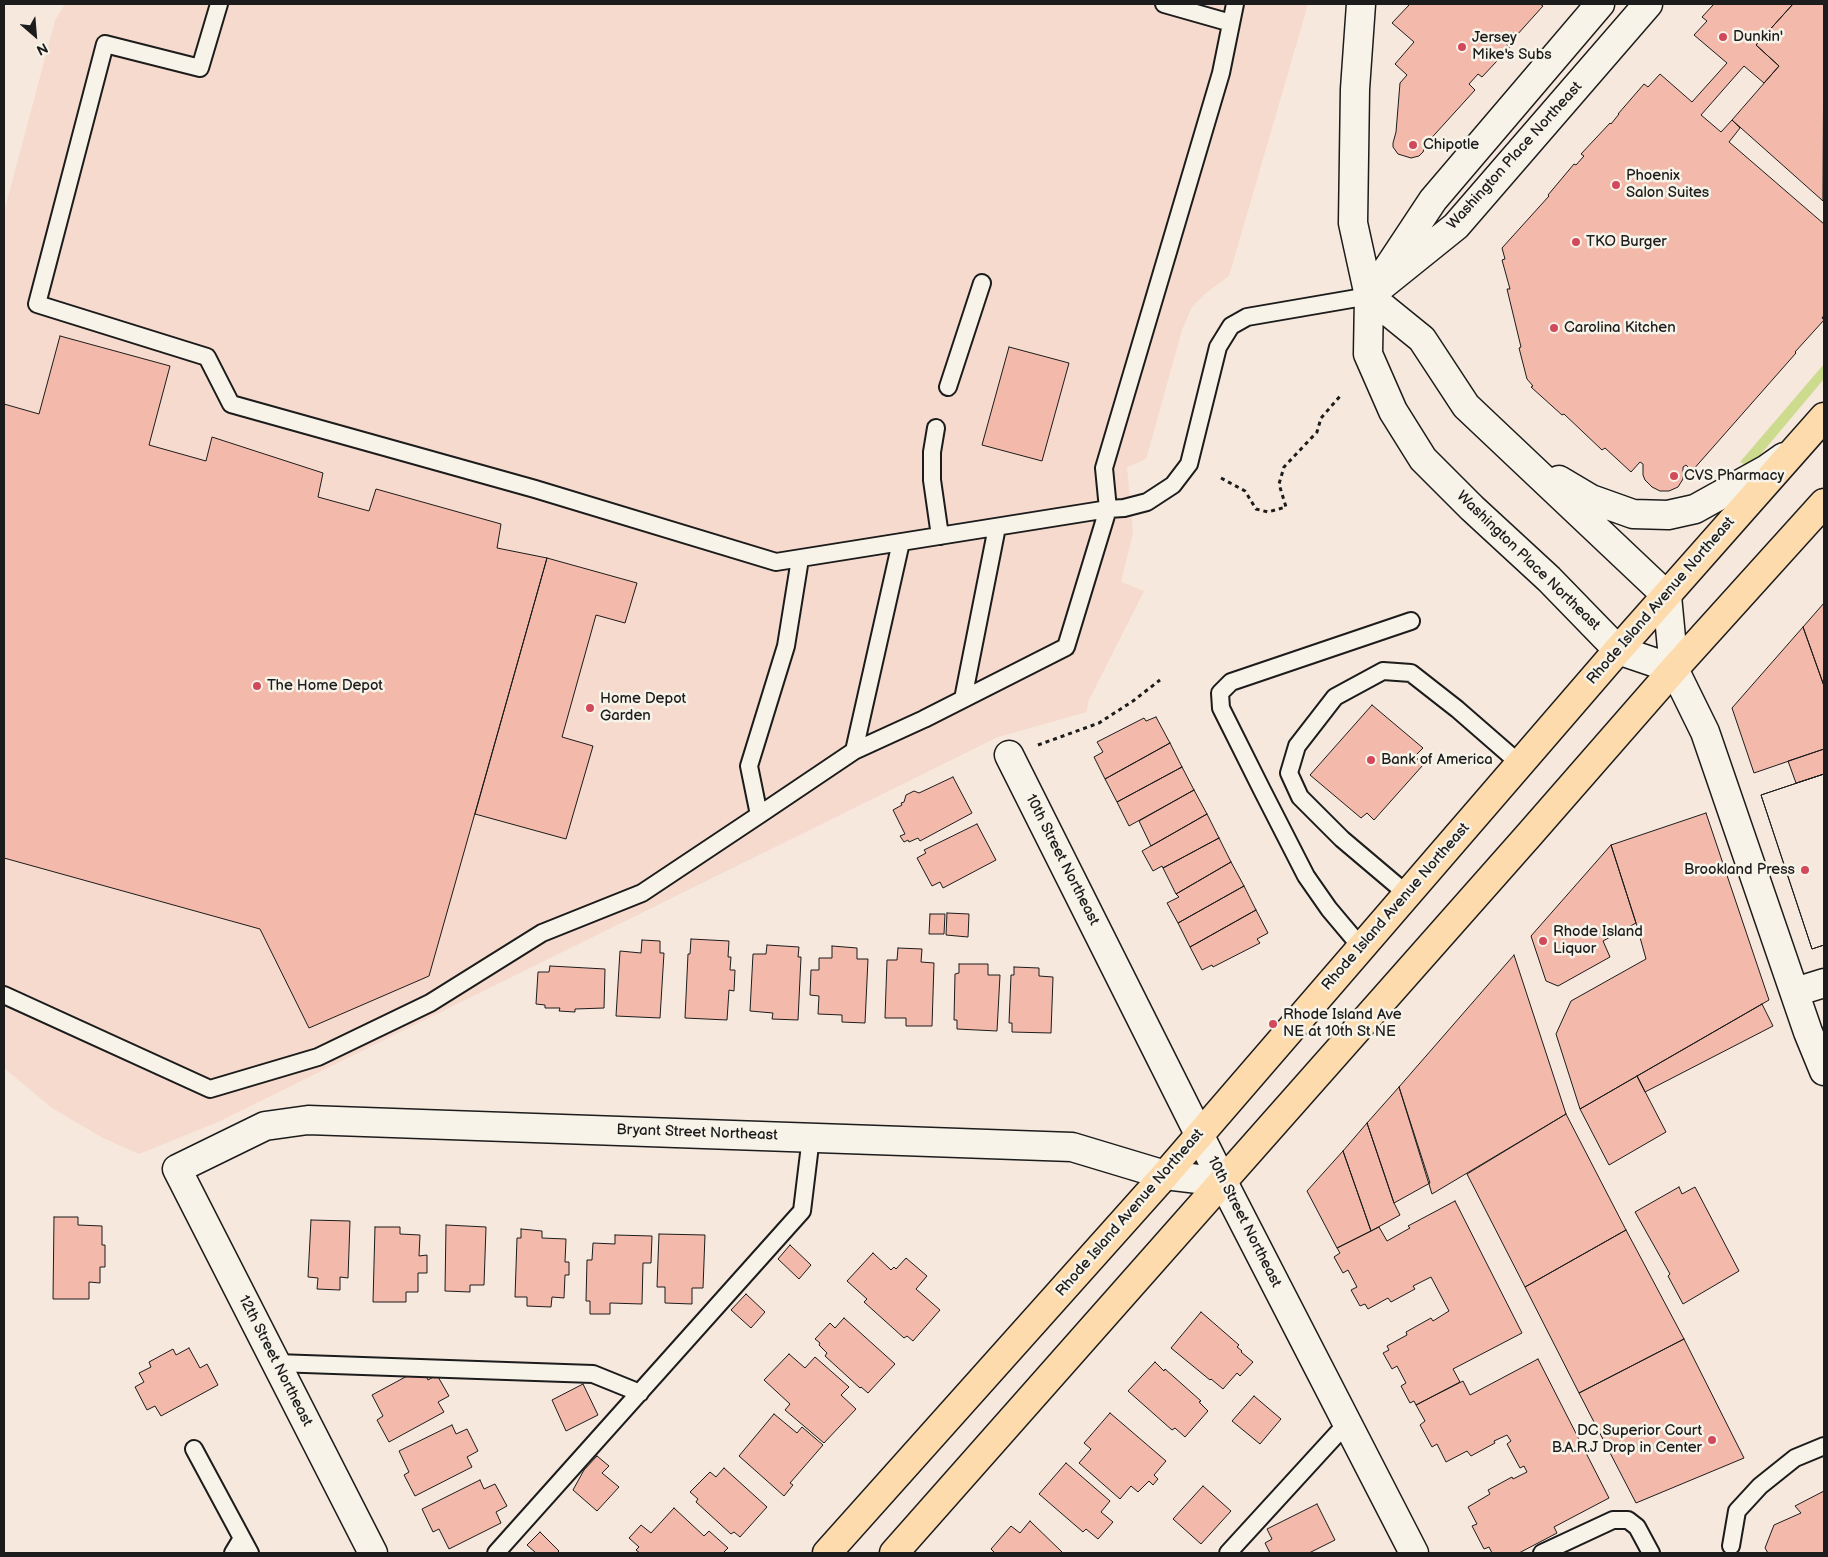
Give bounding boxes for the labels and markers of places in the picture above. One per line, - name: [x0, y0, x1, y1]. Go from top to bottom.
- place label: Dunkin': [1733, 28, 1783, 46]
- place label: Jersey Mike's Subs: [1472, 29, 1552, 64]
- marker: Dunkin': [1717, 31, 1729, 43]
- marker: Jersey Mike's Subs: [1456, 41, 1468, 53]
- place label: Chipotle: [1423, 136, 1479, 154]
- marker: Chipotle: [1407, 139, 1419, 151]
- place label: Phoenix Salon Suites: [1626, 167, 1709, 202]
- marker: Phoenix Salon Suites: [1610, 179, 1622, 191]
- place label: TKO Burger: [1586, 233, 1667, 251]
- marker: TKO Burger: [1570, 236, 1582, 248]
- place label: Carolina Kitchen: [1564, 319, 1676, 337]
- marker: Carolina Kitchen: [1548, 322, 1560, 334]
- place label: CVS Pharmacy: [1684, 467, 1784, 485]
- marker: CVS Pharmacy: [1668, 470, 1680, 482]
- place label: The Home Depot: [267, 677, 383, 695]
- marker: The Home Depot: [251, 680, 263, 692]
- place label: Home Depot Garden: [600, 690, 686, 725]
- marker: Home Depot Garden: [584, 702, 596, 714]
- place label: Bank of America: [1381, 751, 1493, 769]
- marker: Bank of America: [1365, 754, 1377, 766]
- place label: Brookland Press: [1684, 861, 1795, 879]
- marker: Brookland Press: [1799, 864, 1811, 876]
- place label: Rhode Island Liquor: [1553, 923, 1643, 958]
- marker: Rhode Island Liquor: [1537, 935, 1549, 947]
- place label: Rhode Island Ave NE at 10th St NE: [1283, 1006, 1402, 1041]
- marker: Rhode Island Ave NE at 10th St NE: [1267, 1018, 1279, 1030]
- place label: DC Superior Court B.A.R.J Drop in Center: [1552, 1422, 1702, 1457]
- marker: DC Superior Court B.A.R.J Drop in Center: [1706, 1434, 1718, 1446]

